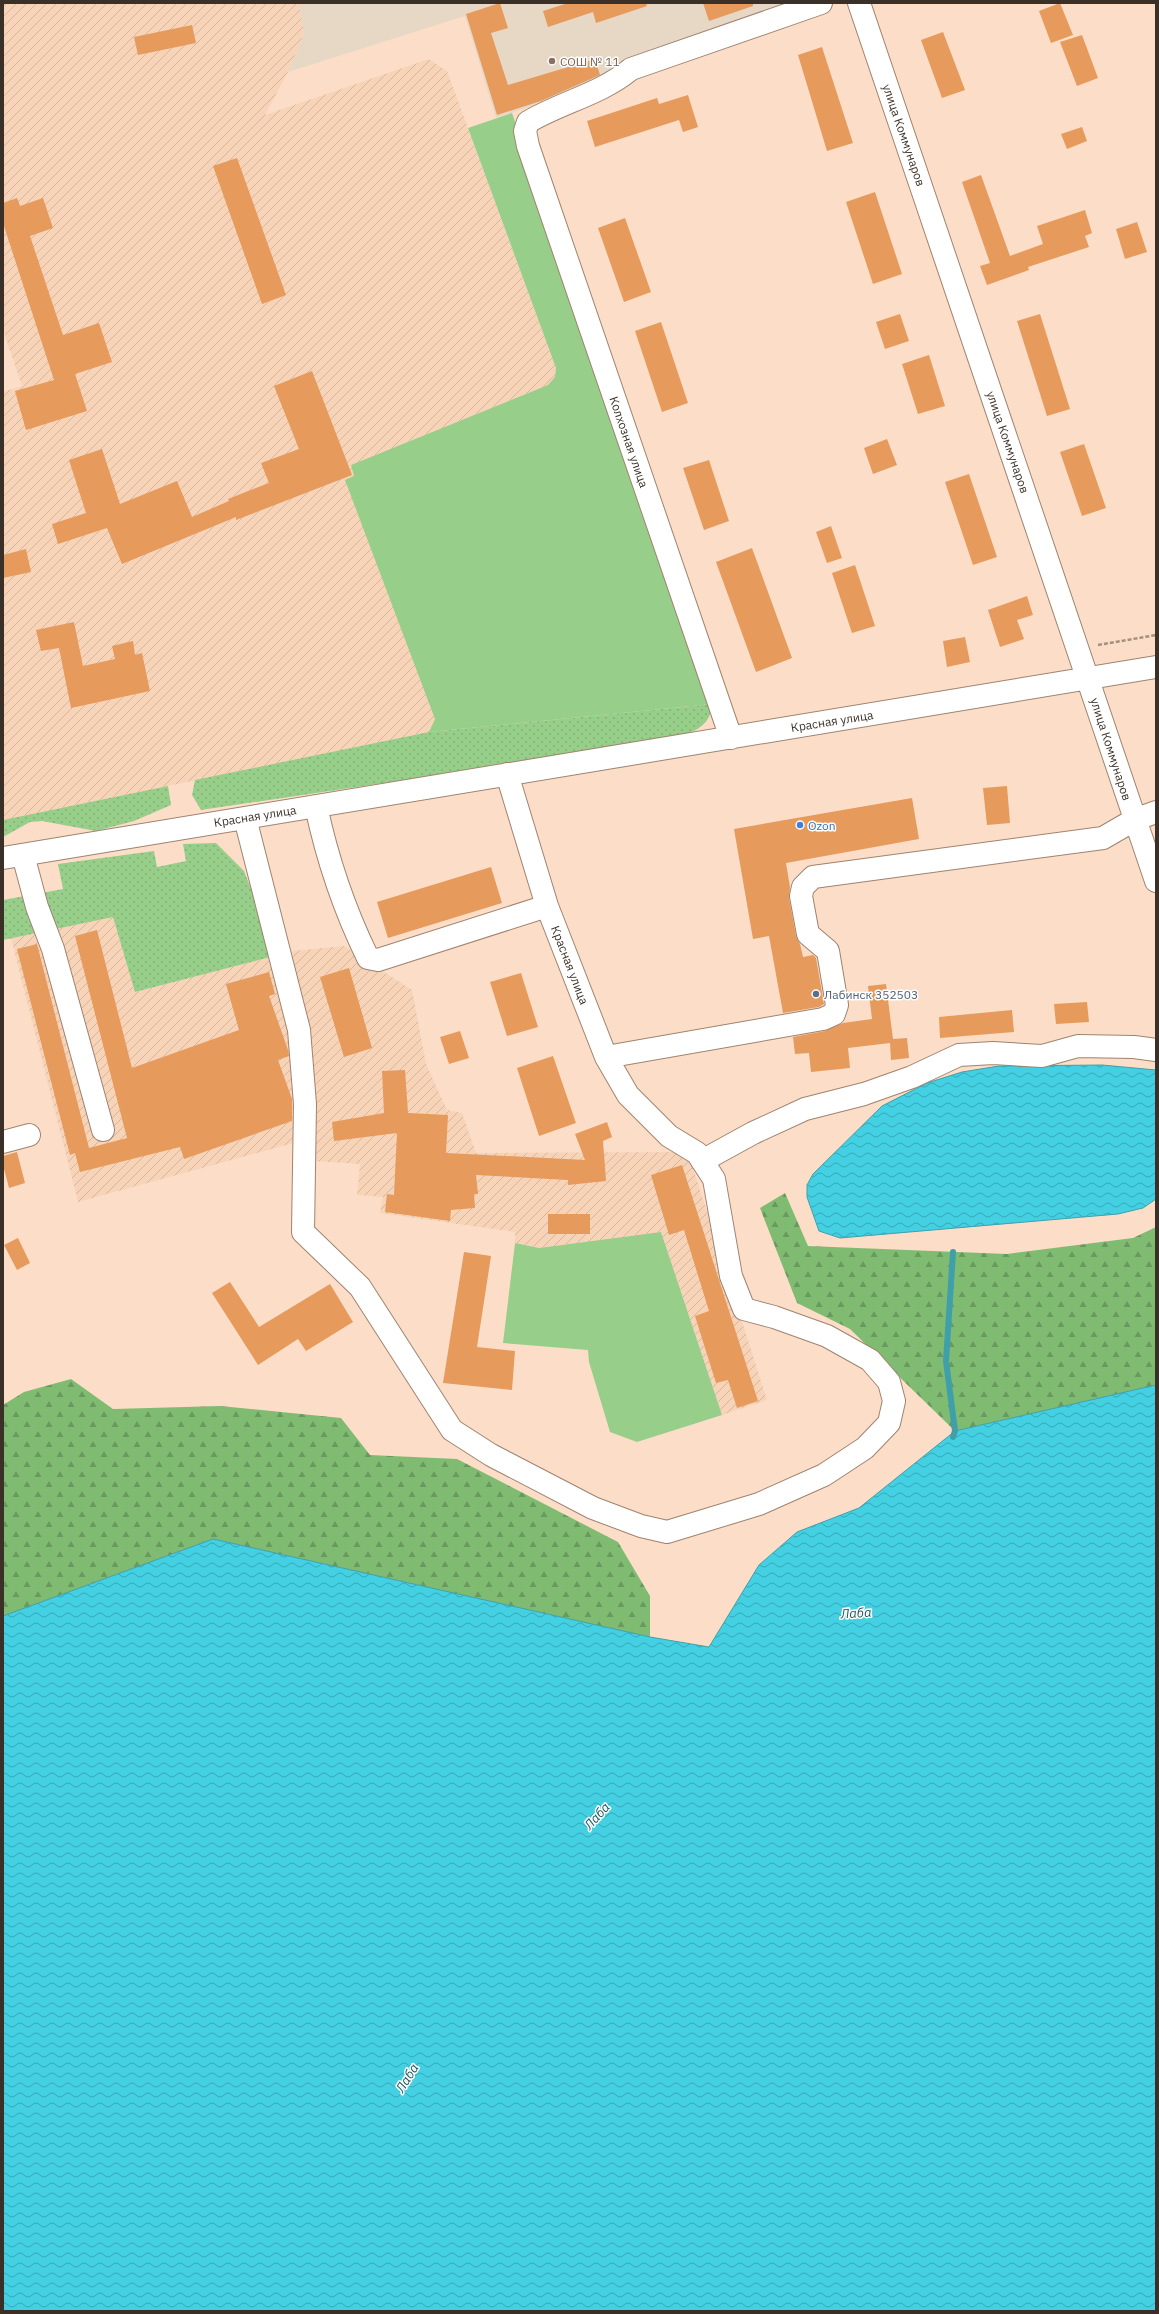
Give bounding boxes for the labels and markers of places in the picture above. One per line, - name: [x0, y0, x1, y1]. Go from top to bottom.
- place label: СОШ № 11: [560, 54, 620, 69]
- marker: СОШ № 11: [547, 56, 557, 66]
- place label: Ozon: [808, 818, 835, 833]
- marker: Ozon: [795, 820, 805, 830]
- place label: Лабинск 352503: [824, 987, 918, 1002]
- marker: Лабинск 352503: [811, 989, 821, 999]

